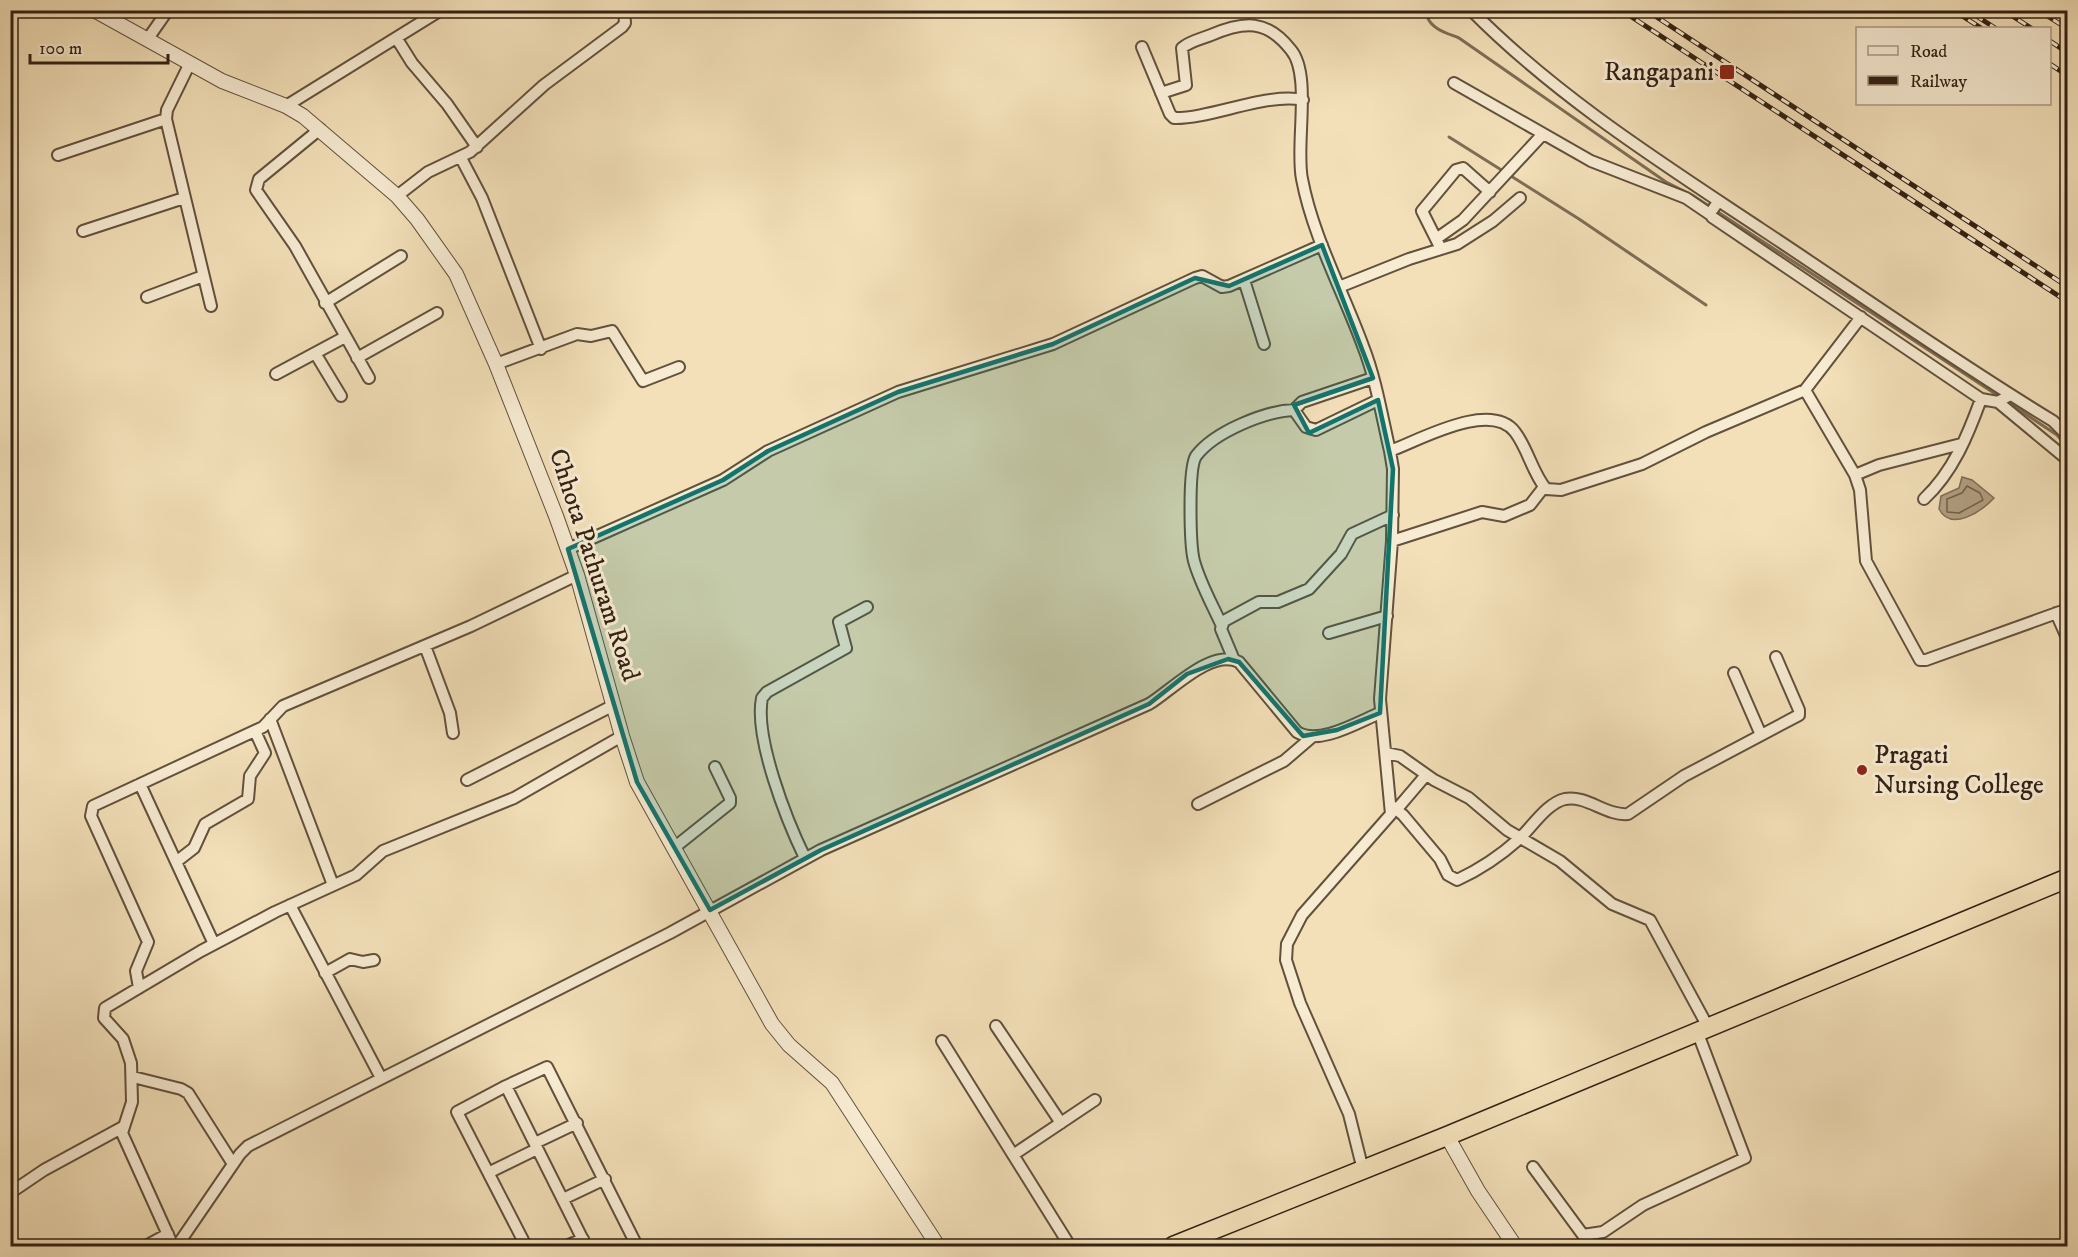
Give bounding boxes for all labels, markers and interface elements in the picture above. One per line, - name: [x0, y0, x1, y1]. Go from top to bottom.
- scale bar: [30, 27, 168, 65]
- legend: [1856, 27, 2051, 105]
- text: 100 m: [39, 38, 82, 60]
- text: Road: [1910, 41, 1947, 63]
- place label: Rangapani: [1604, 56, 1714, 89]
- marker: Rangapani: [1718, 63, 1736, 81]
- text: Railway: [1910, 71, 1968, 93]
- street label: Chhota Pathuram Road: [541, 445, 647, 685]
- place label: Pragati Nursing College: [1874, 739, 2044, 802]
- marker: Pragati Nursing College: [1855, 763, 1869, 777]

